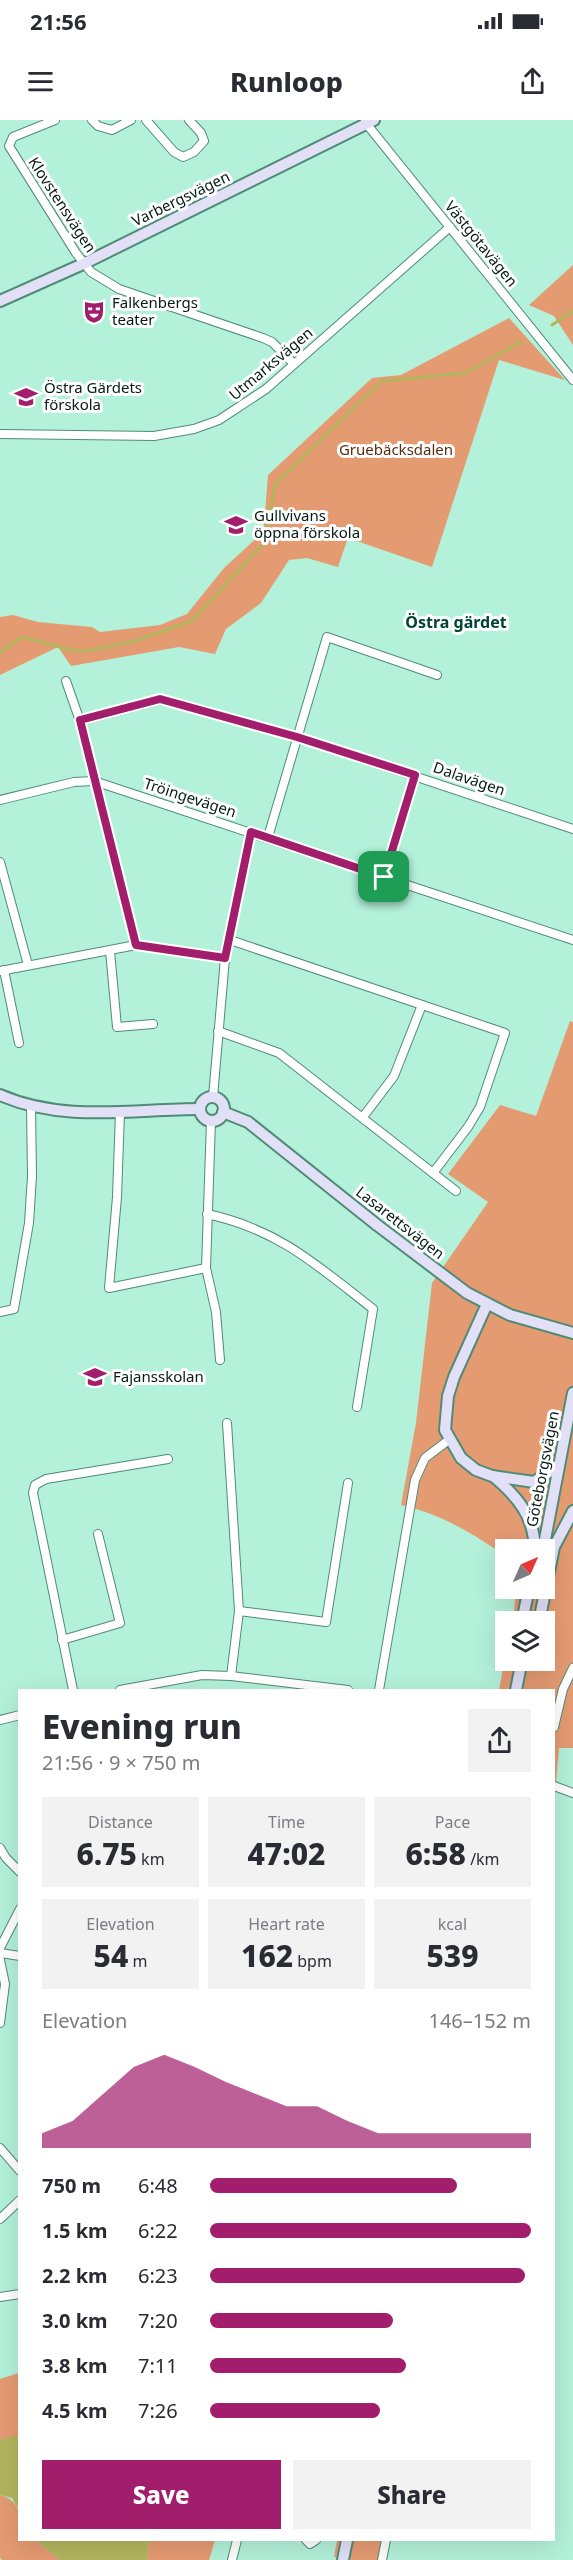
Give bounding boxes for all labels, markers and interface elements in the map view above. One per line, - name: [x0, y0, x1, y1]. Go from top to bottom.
- text: 21:56: [30, 6, 87, 36]
- text: Runloop: [230, 63, 343, 100]
- icon: menu: [24, 65, 57, 98]
- icon: share: [516, 65, 549, 98]
- street label: Klovstensvägen: [24, 153, 101, 256]
- street label: Varbergsvägen: [128, 166, 233, 230]
- street label: Västgötavägen: [441, 196, 523, 290]
- place label: Falkenbergs teater: [112, 292, 198, 329]
- theatre icon: Falkenbergs teater: [81, 299, 107, 325]
- street label: Utmarksvägen: [224, 322, 316, 404]
- place label: Östra Gärdets förskola: [44, 377, 142, 414]
- school or university icon: Östra Gärdets förskola: [13, 384, 39, 410]
- park label: Gruebäcksdalen: [339, 439, 453, 459]
- place label: Gullvivans öppna förskola: [254, 505, 360, 542]
- school or university icon: Gullvivans öppna förskola: [223, 512, 249, 538]
- district label: Östra gärdet: [405, 611, 507, 633]
- street label: Dalavägen: [431, 756, 508, 800]
- street label: Tröingevägen: [142, 773, 239, 821]
- pin: [358, 851, 409, 902]
- icon: arrive: [367, 860, 400, 893]
- street label: Lasarettsvägen: [352, 1181, 449, 1263]
- school or university icon: Fajansskolan: [82, 1364, 108, 1390]
- place label: Fajansskolan: [113, 1366, 204, 1386]
- street label: Göteborgsvägen: [521, 1409, 563, 1528]
- north arrow: [495, 1539, 555, 1599]
- map controls: [495, 1539, 555, 1671]
- button: layers: [495, 1611, 555, 1671]
- text: Evening run: [42, 1704, 242, 1749]
- button: share: [468, 1709, 531, 1772]
- text: 21:56 · 9 × 750 m: [42, 1749, 200, 1776]
- text: Distance: [88, 1811, 153, 1833]
- text: Time: [268, 1811, 305, 1833]
- text: Pace: [435, 1811, 470, 1833]
- text: 6.75: [76, 1833, 137, 1874]
- text: 47:02: [248, 1833, 325, 1874]
- text: 6:58: [405, 1833, 466, 1874]
- text: km: [137, 1848, 165, 1870]
- text: /km: [466, 1848, 500, 1870]
- text: Elevation: [86, 1913, 155, 1935]
- text: Heart rate: [248, 1913, 325, 1935]
- text: kcal: [438, 1913, 467, 1935]
- text: 54: [94, 1935, 128, 1976]
- text: 162: [241, 1935, 293, 1976]
- text: 539: [426, 1935, 479, 1976]
- text: m: [128, 1950, 147, 1972]
- text: bpm: [293, 1950, 332, 1972]
- text: Elevation: [42, 2007, 127, 2034]
- text: 146–152 m: [428, 2007, 531, 2034]
- text: 750 m: [42, 2172, 101, 2199]
- text: 6:48: [138, 2172, 178, 2199]
- text: 1.5 km: [42, 2217, 108, 2244]
- text: 6:22: [138, 2217, 178, 2244]
- text: 2.2 km: [42, 2262, 108, 2289]
- text: 6:23: [138, 2262, 178, 2289]
- text: 3.0 km: [42, 2307, 108, 2334]
- text: 7:20: [138, 2307, 178, 2334]
- text: 3.8 km: [42, 2352, 108, 2379]
- text: 7:11: [138, 2352, 178, 2379]
- text: 4.5 km: [42, 2397, 108, 2424]
- text: 7:26: [138, 2397, 178, 2424]
- button: Save: [42, 2460, 281, 2529]
- button: Share: [293, 2460, 531, 2529]

